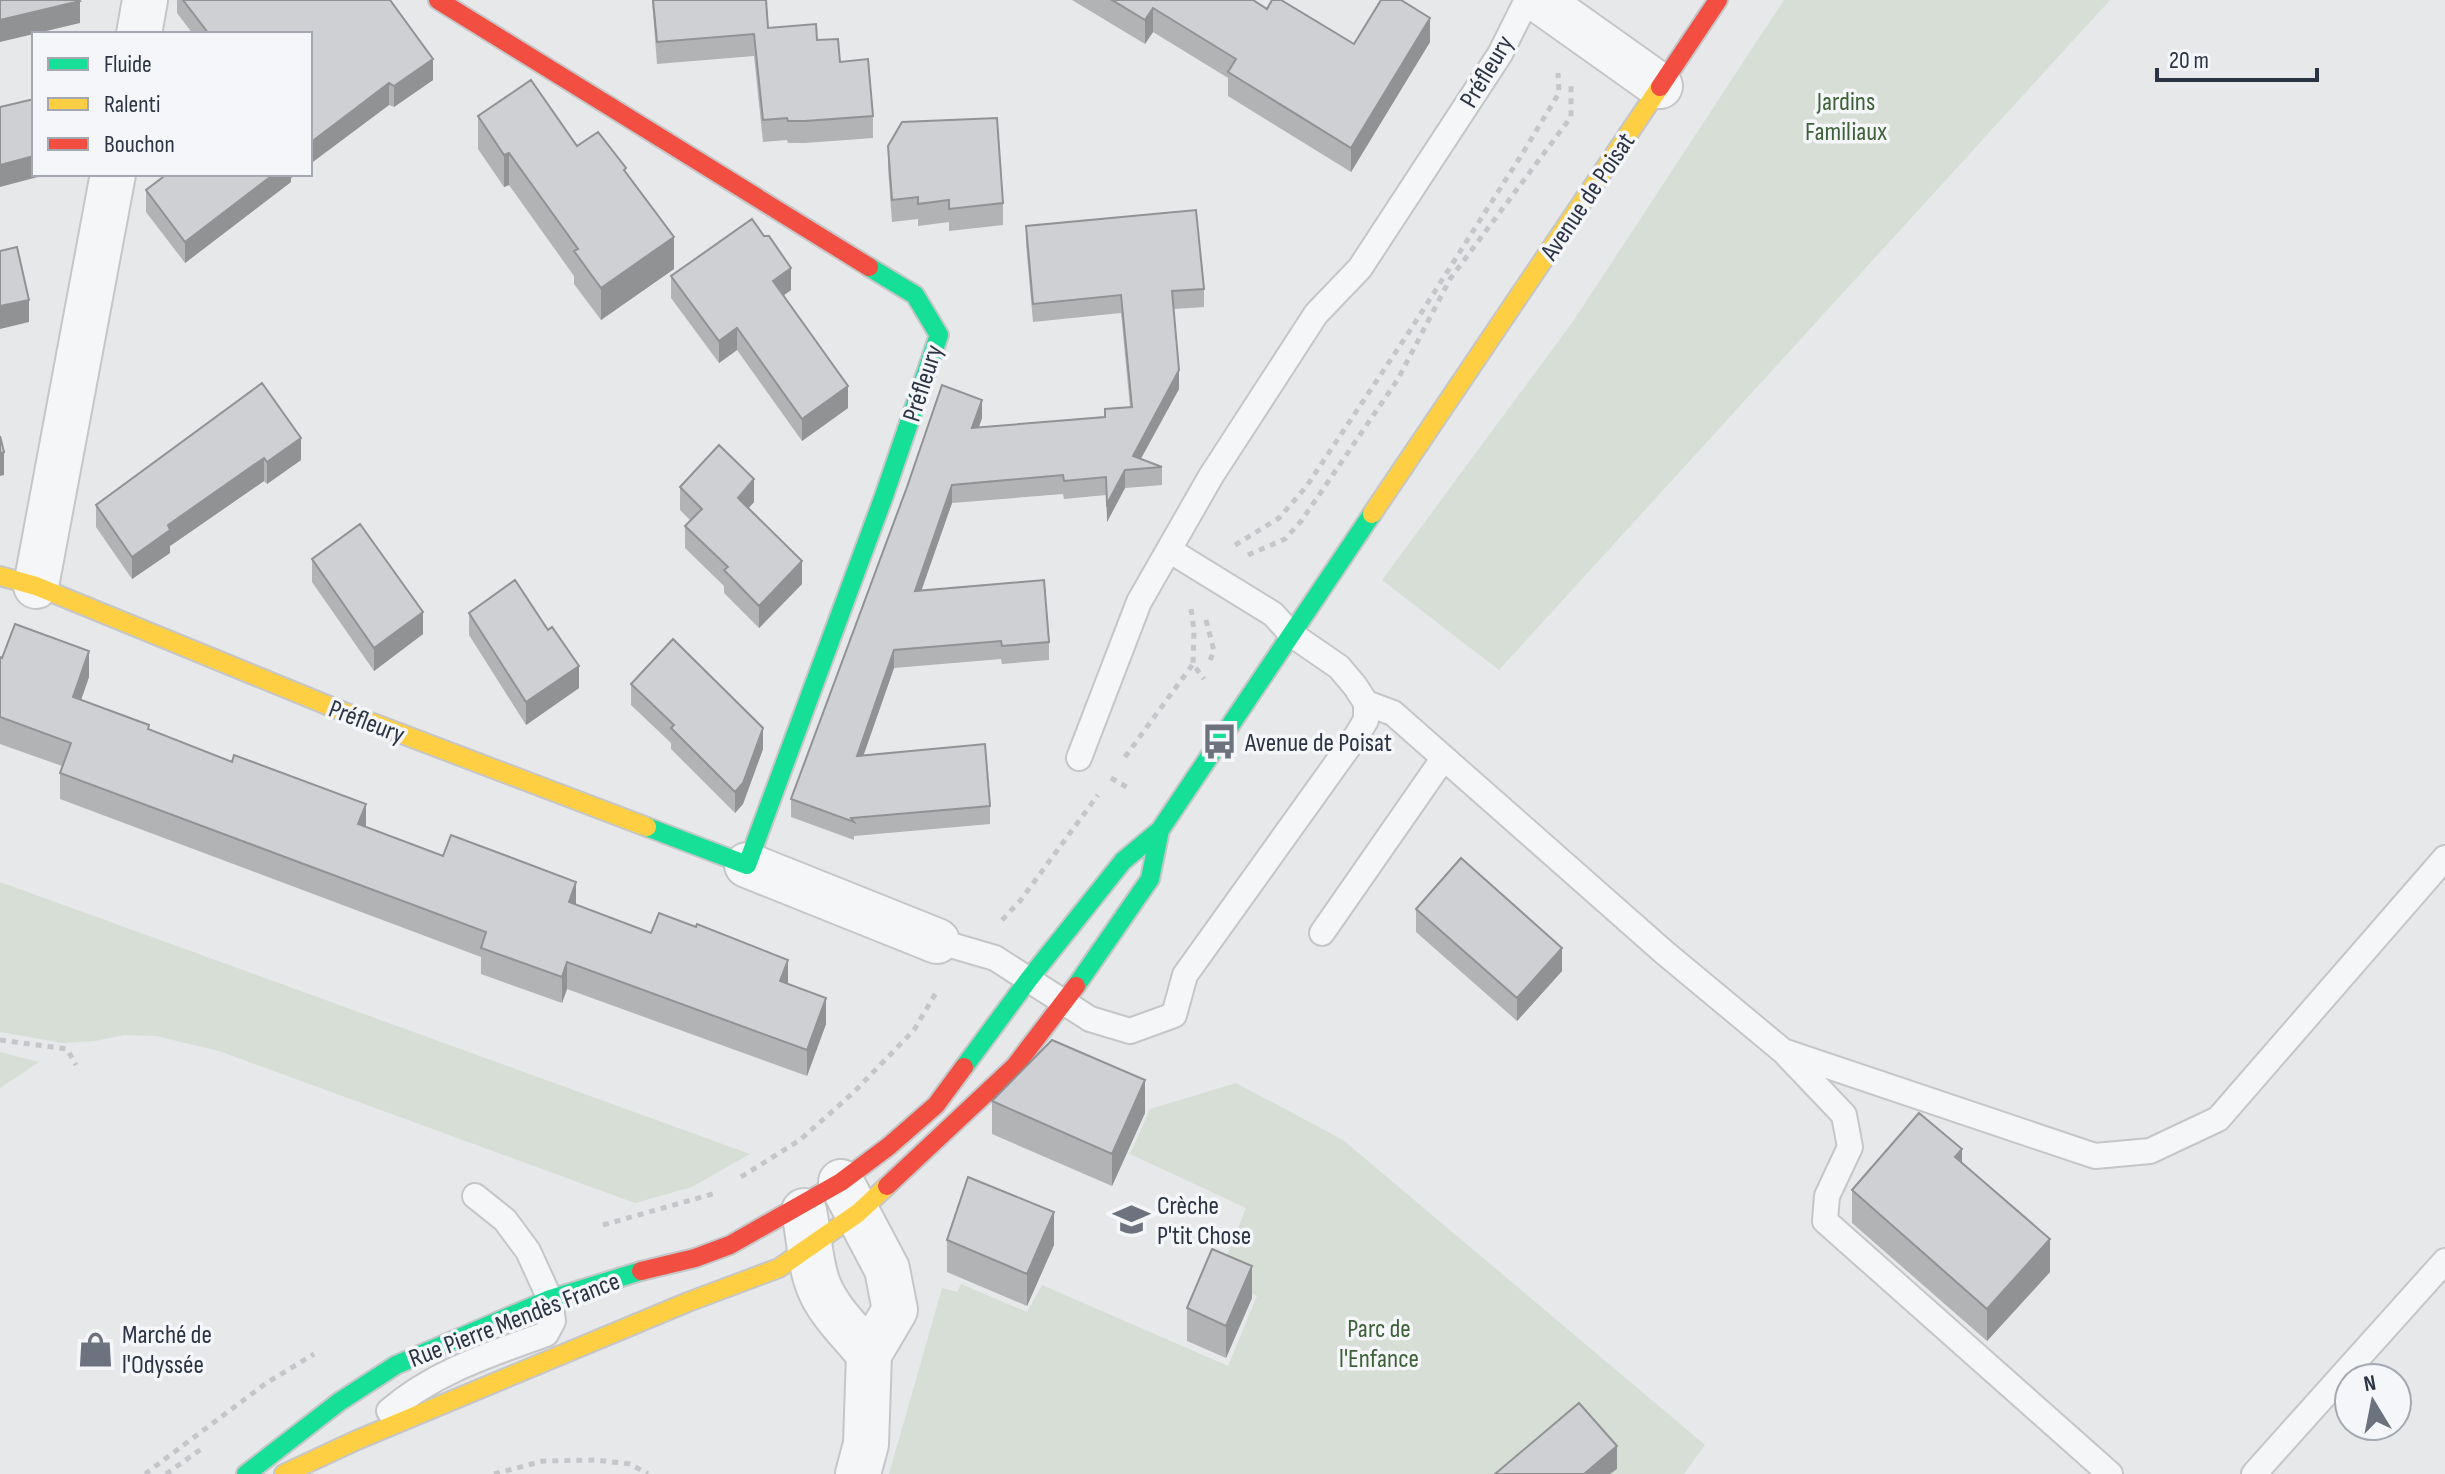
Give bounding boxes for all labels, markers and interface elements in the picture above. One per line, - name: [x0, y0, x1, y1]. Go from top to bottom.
- street label: Préfleury: [1454, 30, 1521, 114]
- legend: [32, 32, 312, 176]
- scale bar: [2157, 32, 2317, 82]
- text: 20 m: [2169, 46, 2209, 75]
- text: Fluide: [104, 50, 152, 79]
- park label: Jardins Familiaux: [1805, 87, 1887, 148]
- text: Ralenti: [104, 90, 160, 119]
- street label: Avenue de Poisat: [1534, 127, 1642, 267]
- text: Bouchon: [104, 130, 175, 159]
- street label: Préfleury: [897, 341, 950, 426]
- street label: Préfleury: [324, 694, 409, 751]
- bus stop icon: Avenue de Poisat: [1200, 723, 1238, 761]
- place label: Avenue de Poisat: [1244, 728, 1392, 759]
- place label: Crèche P'tit Chose: [1157, 1191, 1251, 1252]
- school or university icon: Crèche P'tit Chose: [1112, 1201, 1150, 1239]
- street label: Rue Pierre Mendès France: [405, 1266, 624, 1375]
- park label: Parc de l'Enfance: [1339, 1314, 1419, 1375]
- place label: Marché de l'Odyssée: [122, 1320, 212, 1381]
- shop icon: Marché de l'Odyssée: [77, 1330, 115, 1368]
- north arrow: [2333, 1362, 2413, 1442]
- text: N: [2362, 1369, 2378, 1398]

